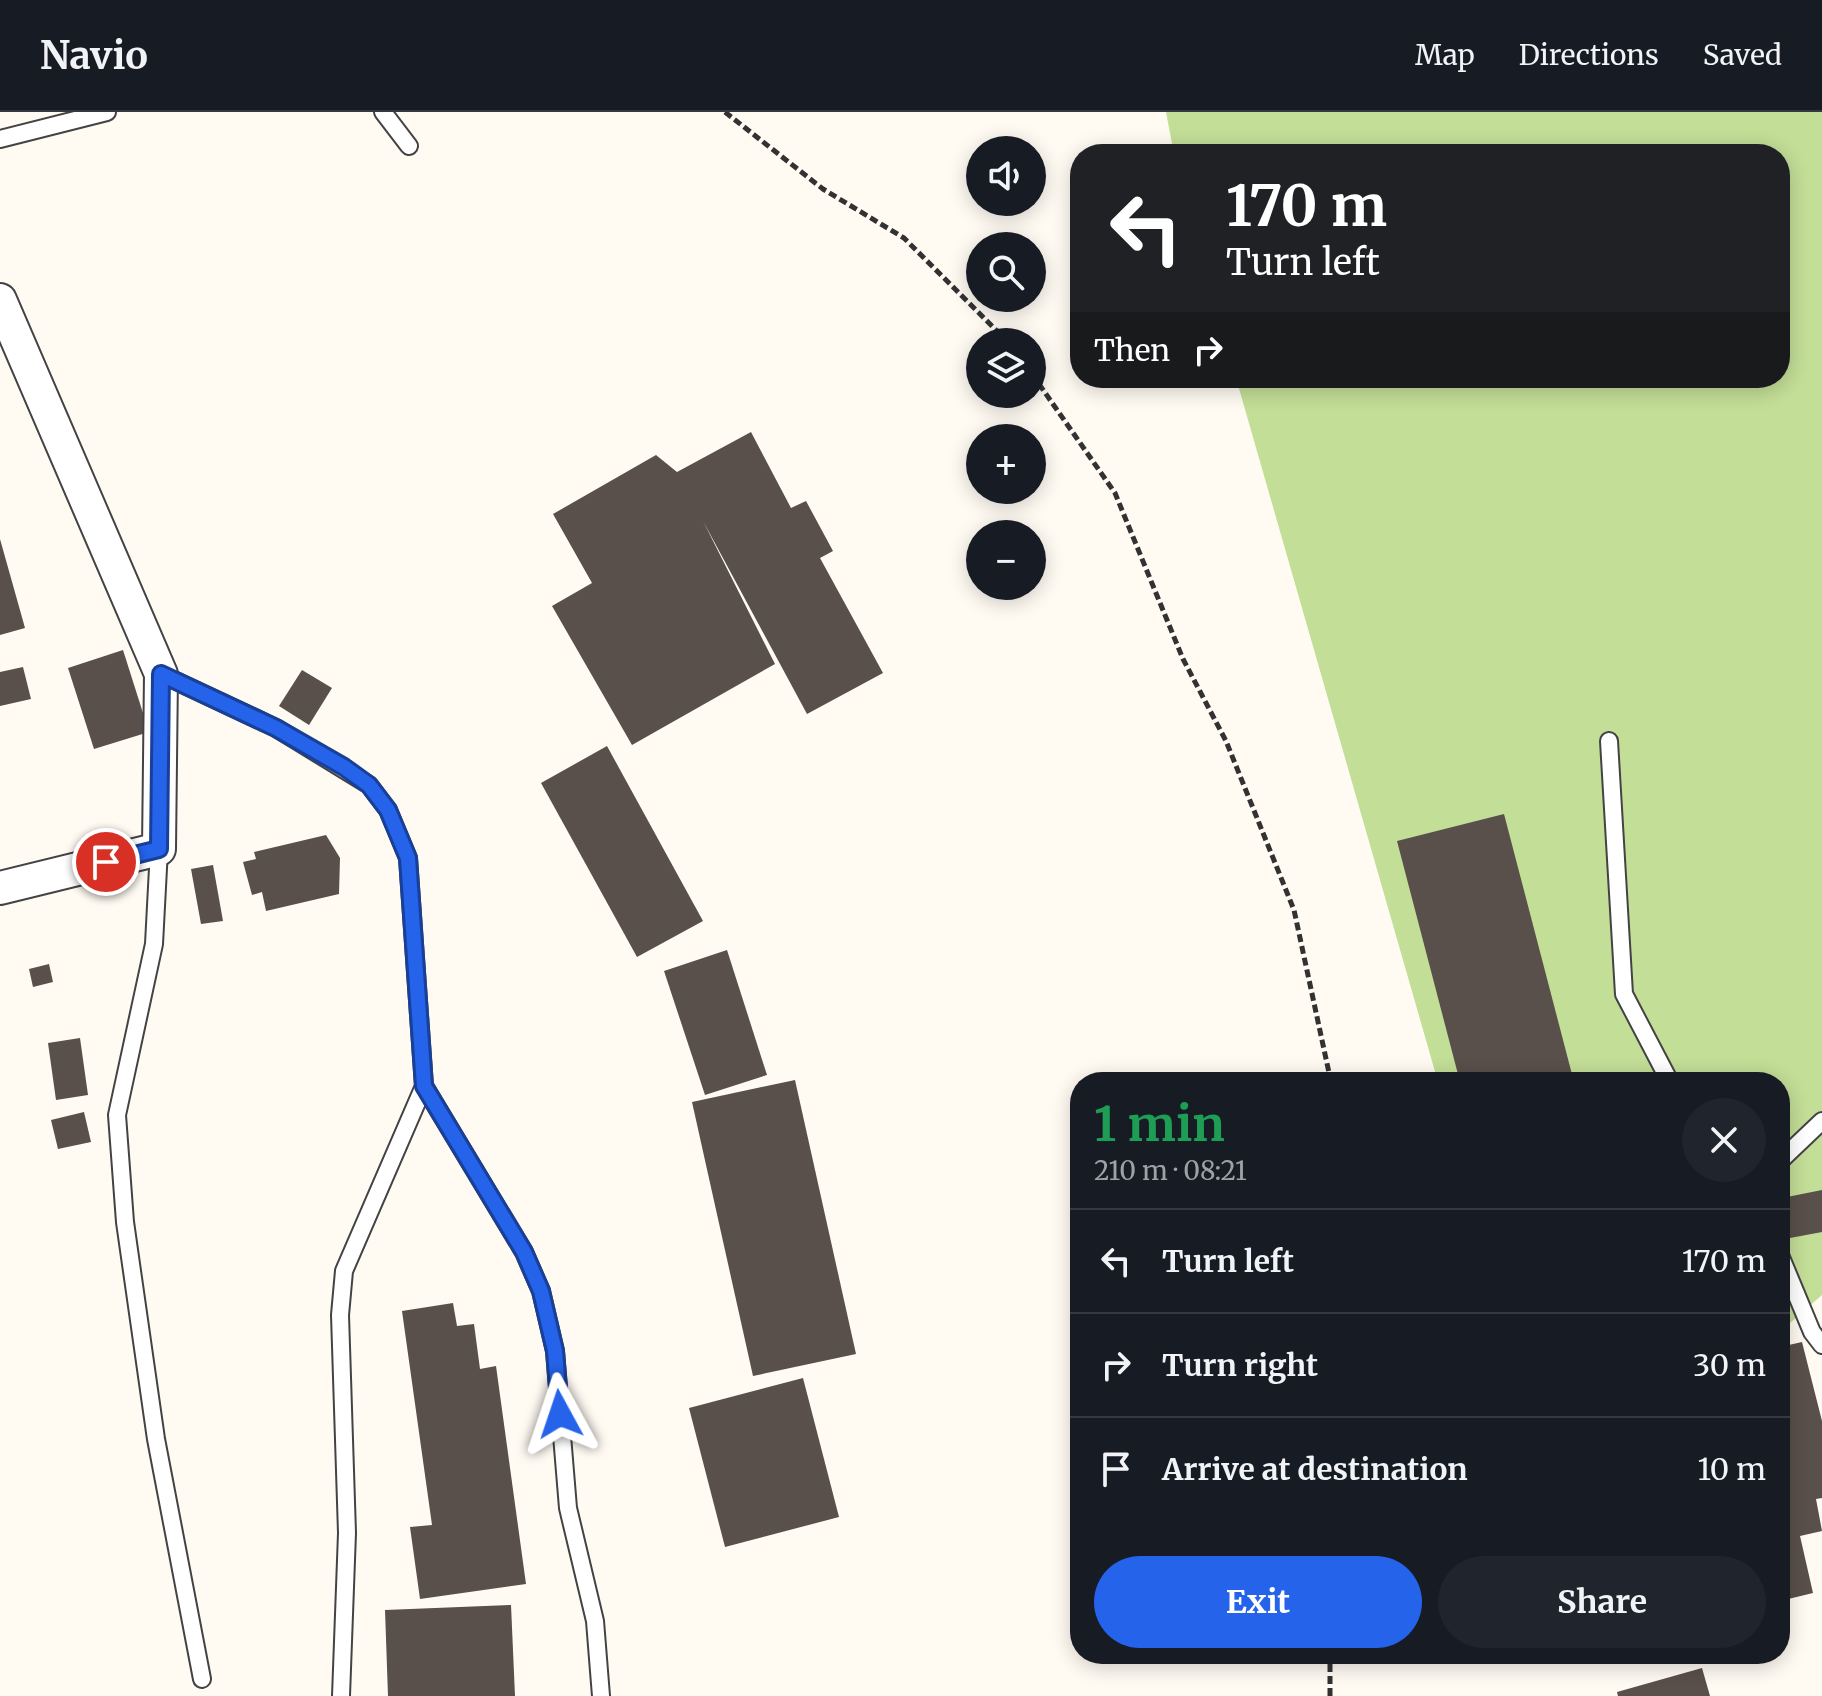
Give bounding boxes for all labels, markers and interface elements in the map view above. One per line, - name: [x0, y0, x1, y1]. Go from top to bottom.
- text: Navio: [40, 32, 148, 79]
- text: Map: [1415, 37, 1475, 73]
- text: Directions: [1519, 37, 1659, 73]
- text: Saved: [1703, 37, 1782, 73]
- map controls: [966, 136, 1046, 600]
- button: sound: [966, 136, 1046, 216]
- text: 170 m: [1226, 171, 1387, 241]
- icon: left: [1094, 176, 1198, 280]
- button: search: [966, 232, 1046, 312]
- text: Turn left: [1226, 240, 1380, 285]
- button: layers: [966, 328, 1046, 408]
- icon: right: [1186, 328, 1230, 372]
- text: Then: [1094, 331, 1170, 369]
- button: +: [966, 424, 1046, 504]
- button: −: [966, 520, 1046, 600]
- pin: [72, 828, 140, 896]
- icon: arrive: [84, 840, 128, 884]
- text: 1 min: [1094, 1094, 1225, 1154]
- button: close: [1682, 1098, 1766, 1182]
- text: 210 m · 08:21: [1094, 1154, 1247, 1187]
- icon: left: [1094, 1239, 1138, 1283]
- text: Turn left: [1162, 1242, 1294, 1280]
- text: 170 m: [1682, 1242, 1766, 1280]
- icon: right: [1094, 1343, 1138, 1387]
- text: Turn right: [1162, 1346, 1318, 1384]
- text: 30 m: [1693, 1346, 1766, 1384]
- position arrow: [518, 1372, 602, 1456]
- icon: arrive: [1094, 1447, 1138, 1491]
- text: Arrive at destination: [1162, 1450, 1468, 1488]
- text: 10 m: [1698, 1450, 1766, 1488]
- button: Exit: [1094, 1556, 1422, 1648]
- button: Share: [1438, 1556, 1766, 1648]

